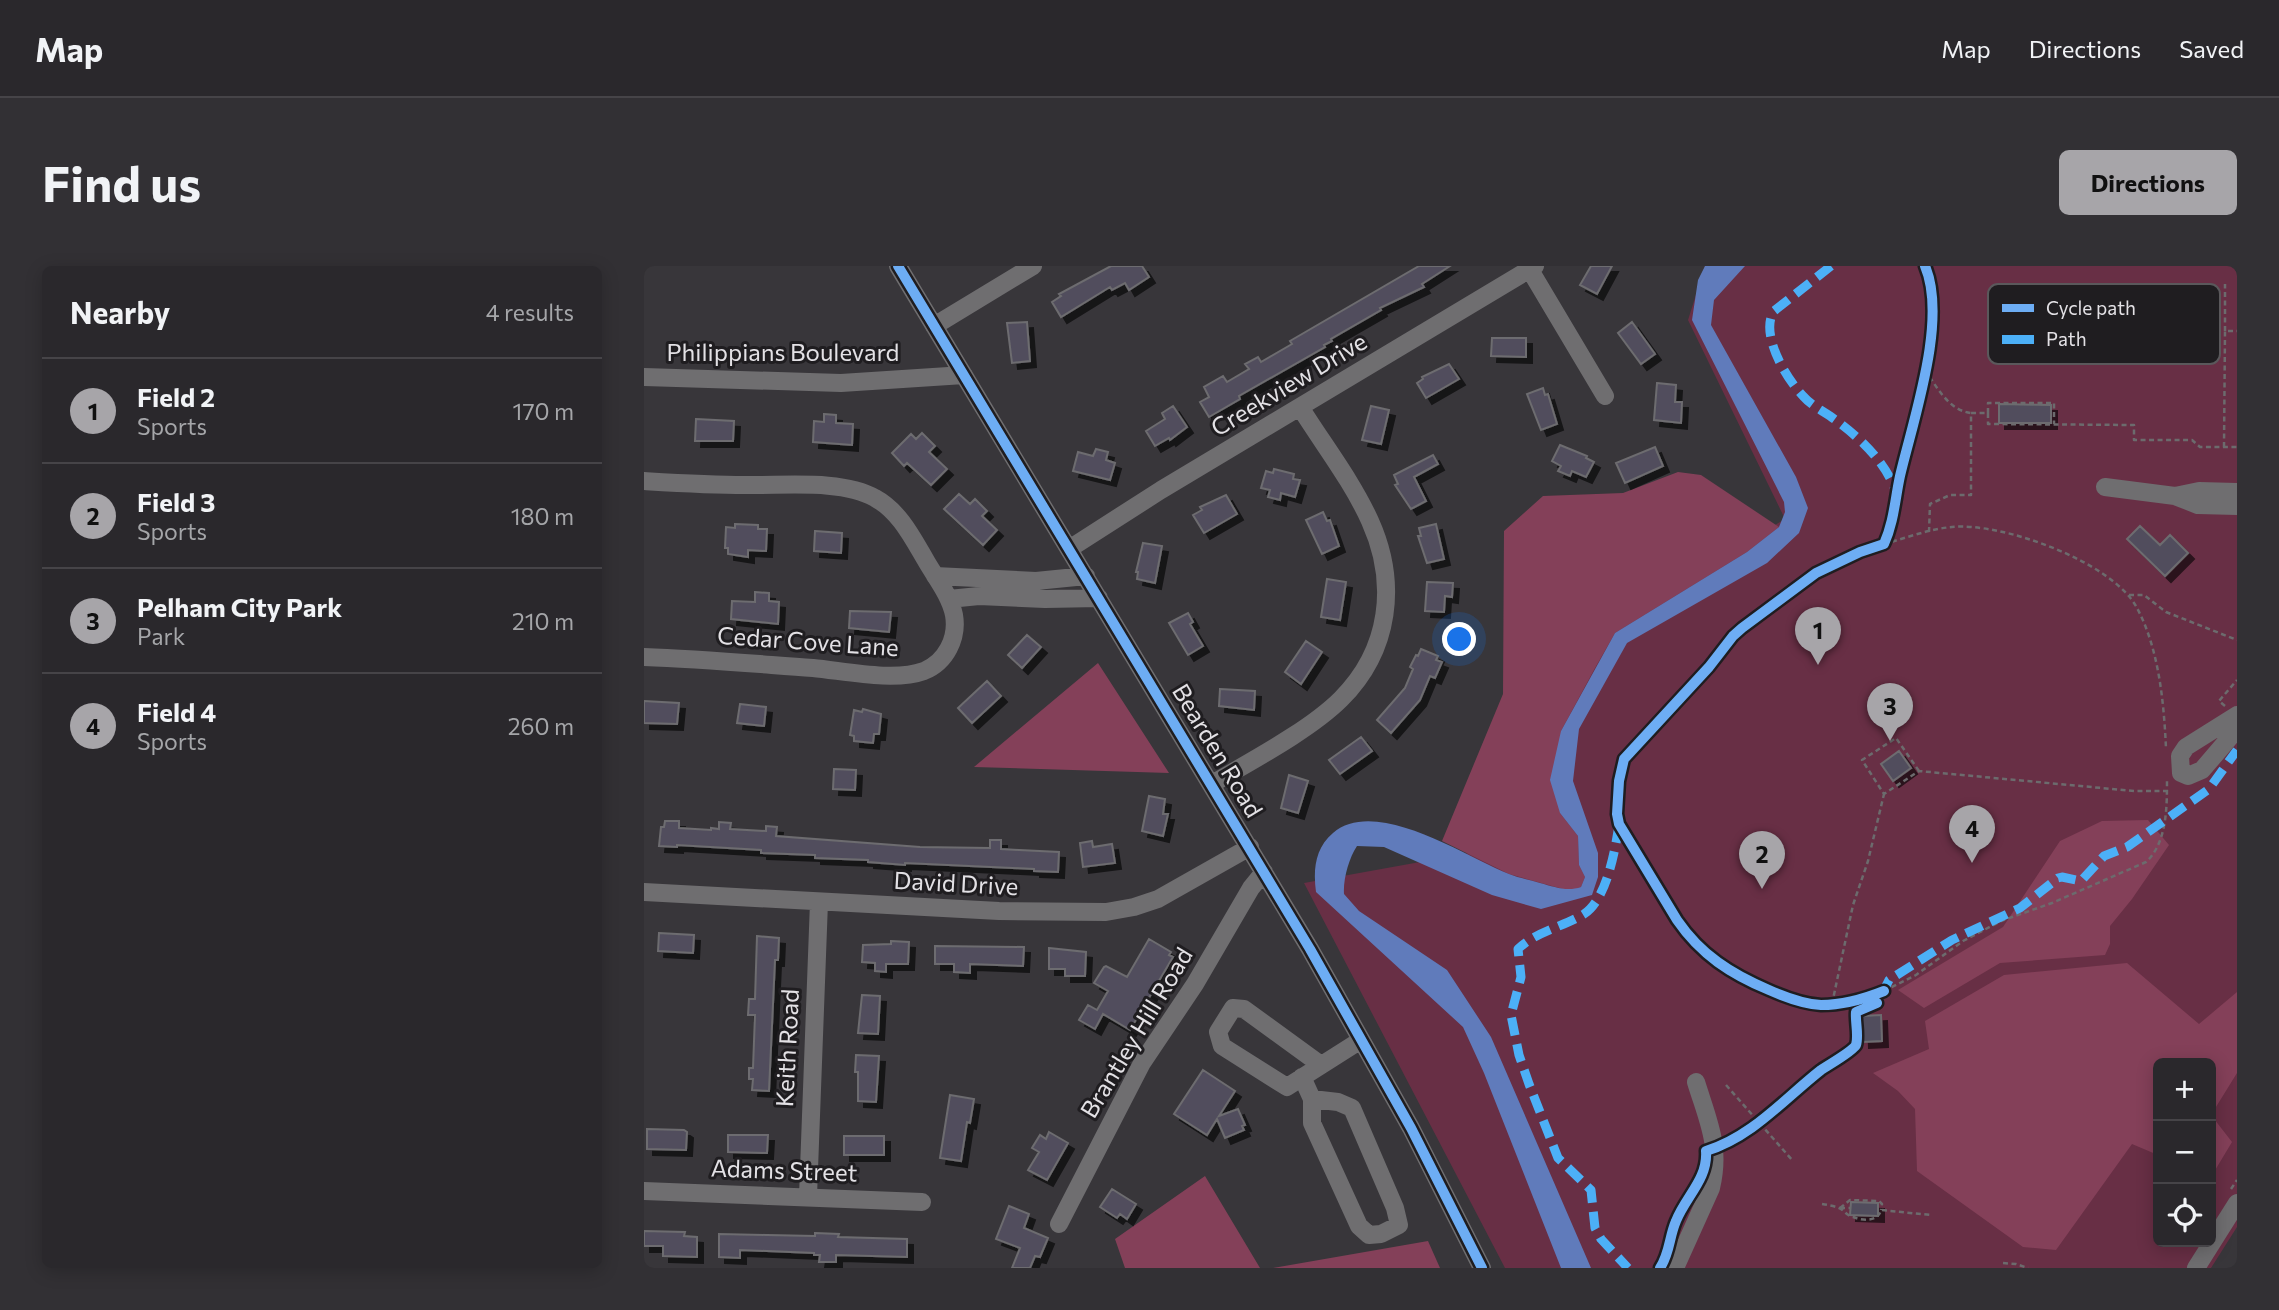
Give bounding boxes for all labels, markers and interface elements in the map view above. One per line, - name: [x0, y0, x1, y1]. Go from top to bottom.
- text: Map: [35, 28, 103, 69]
- text: Map: [1941, 34, 1991, 63]
- text: Directions: [2029, 34, 2141, 63]
- text: Saved: [2179, 34, 2244, 63]
- button: Directions: [2059, 150, 2237, 215]
- text: Find us: [42, 152, 201, 212]
- legend: [1988, 284, 2220, 364]
- text: Nearby: [70, 293, 170, 330]
- text: Cycle path: [2046, 296, 2136, 319]
- text: 4 results: [486, 298, 574, 326]
- street label: Creekview Drive: [1205, 326, 1371, 442]
- text: Path: [2046, 327, 2087, 350]
- street label: Philippians Boulevard: [667, 337, 899, 366]
- text: Field 2: [137, 381, 215, 412]
- text: 1: [88, 397, 98, 425]
- text: 170 m: [513, 397, 574, 425]
- text: Sports: [137, 412, 207, 440]
- text: Field 3: [137, 486, 215, 517]
- text: 2: [86, 502, 100, 530]
- text: 180 m: [511, 502, 574, 530]
- text: Sports: [137, 517, 207, 545]
- text: Pelham City Park: [137, 591, 342, 622]
- text: 3: [86, 607, 100, 635]
- text: 210 m: [512, 607, 574, 635]
- pin: 1: [1795, 607, 1841, 665]
- street label: Cedar Cove Lane: [716, 620, 900, 661]
- text: Park: [137, 622, 185, 650]
- your location: [1442, 622, 1476, 656]
- street label: Bearden Road: [1167, 678, 1270, 822]
- pin: 3: [1867, 683, 1913, 741]
- text: Field 4: [137, 696, 216, 727]
- text: 4: [86, 712, 100, 740]
- text: 260 m: [508, 712, 574, 740]
- text: Sports: [137, 727, 207, 755]
- pin: 4: [1949, 805, 1995, 863]
- pin: 2: [1739, 831, 1785, 889]
- street label: David Drive: [893, 865, 1019, 900]
- street label: Brantley Hill Road: [1073, 942, 1198, 1123]
- street label: Keith Road: [769, 988, 804, 1108]
- map controls: [2153, 1058, 2216, 1247]
- button: +: [2153, 1058, 2216, 1121]
- button: −: [2153, 1121, 2216, 1184]
- street label: Adams Street: [710, 1152, 858, 1187]
- button: locate: [2153, 1184, 2216, 1247]

